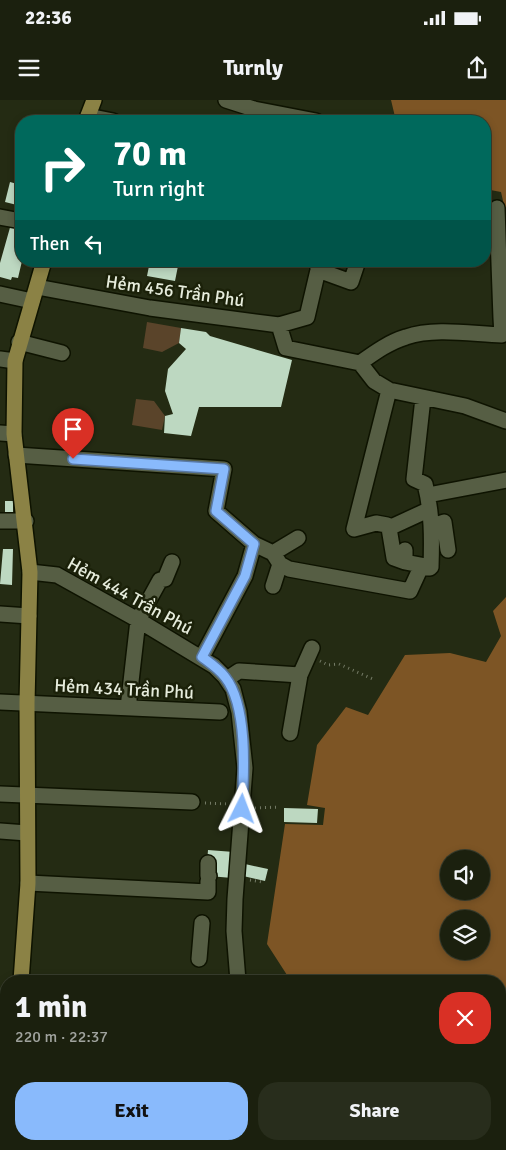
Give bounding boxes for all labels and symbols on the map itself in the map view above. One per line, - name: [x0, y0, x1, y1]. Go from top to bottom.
- street label: Hẻm 456 Trần Phú: [104, 270, 246, 312]
- pin: [52, 408, 94, 459]
- street label: Hẻm 444 Trần Phú: [64, 552, 196, 640]
- street label: Hẻm 434 Trần Phú: [54, 674, 194, 704]
- position arrow: [215, 782, 267, 834]

